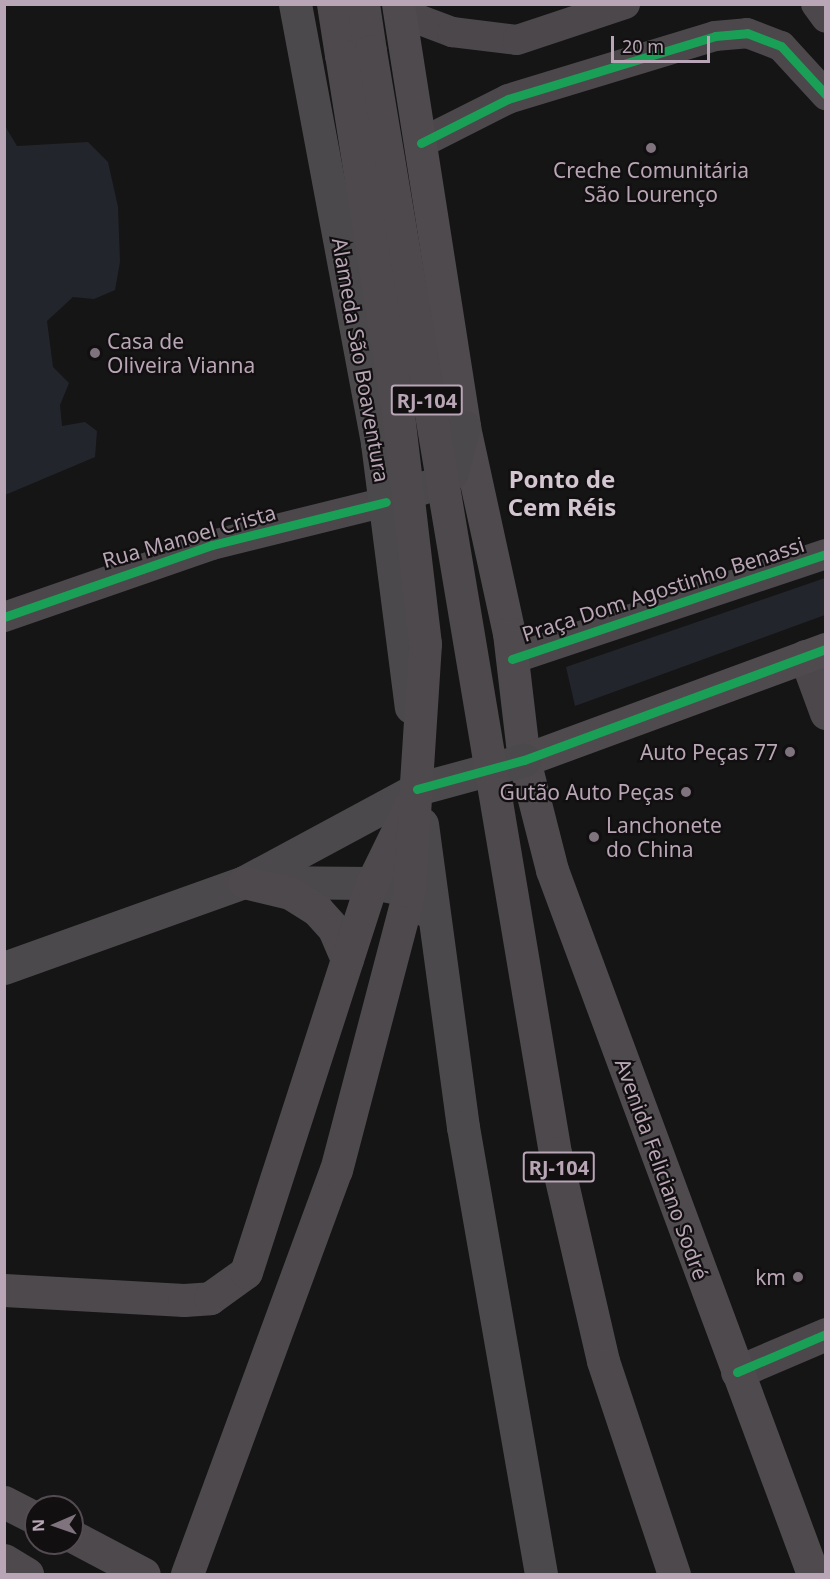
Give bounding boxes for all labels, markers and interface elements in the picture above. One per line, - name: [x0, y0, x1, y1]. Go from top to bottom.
- scale bar: [614, 24, 713, 62]
- text: 20 m: [622, 34, 664, 58]
- marker: Creche Comunitária São Lourenço: [644, 141, 658, 155]
- place label: Creche Comunitária São Lourenço: [553, 157, 749, 207]
- street label: Alameda São Boaventura: [327, 236, 395, 484]
- place label: Casa de Oliveira Vianna: [107, 328, 255, 378]
- marker: Casa de Oliveira Vianna: [88, 346, 102, 360]
- road number: RJ-104: [390, 383, 464, 417]
- district label: Ponto de Cem Réis: [508, 465, 616, 521]
- street label: Rua Manoel Crista: [99, 499, 279, 573]
- street label: Praça Dom Agostinho Benassi: [519, 531, 807, 647]
- place label: Auto Peças 77: [640, 739, 778, 765]
- marker: Auto Peças 77: [783, 745, 797, 759]
- place label: Gutão Auto Peças: [500, 779, 674, 805]
- marker: Gutão Auto Peças: [679, 785, 693, 799]
- place label: Lanchonete do China: [606, 812, 722, 862]
- marker: Lanchonete do China: [587, 830, 601, 844]
- street label: Avenida Feliciano Sodré: [610, 1055, 714, 1283]
- road number: RJ-104: [522, 1150, 596, 1184]
- place label: km: [755, 1264, 786, 1290]
- marker: km: [791, 1270, 805, 1284]
- north arrow: [24, 1495, 84, 1555]
- text: N: [27, 1519, 49, 1532]

